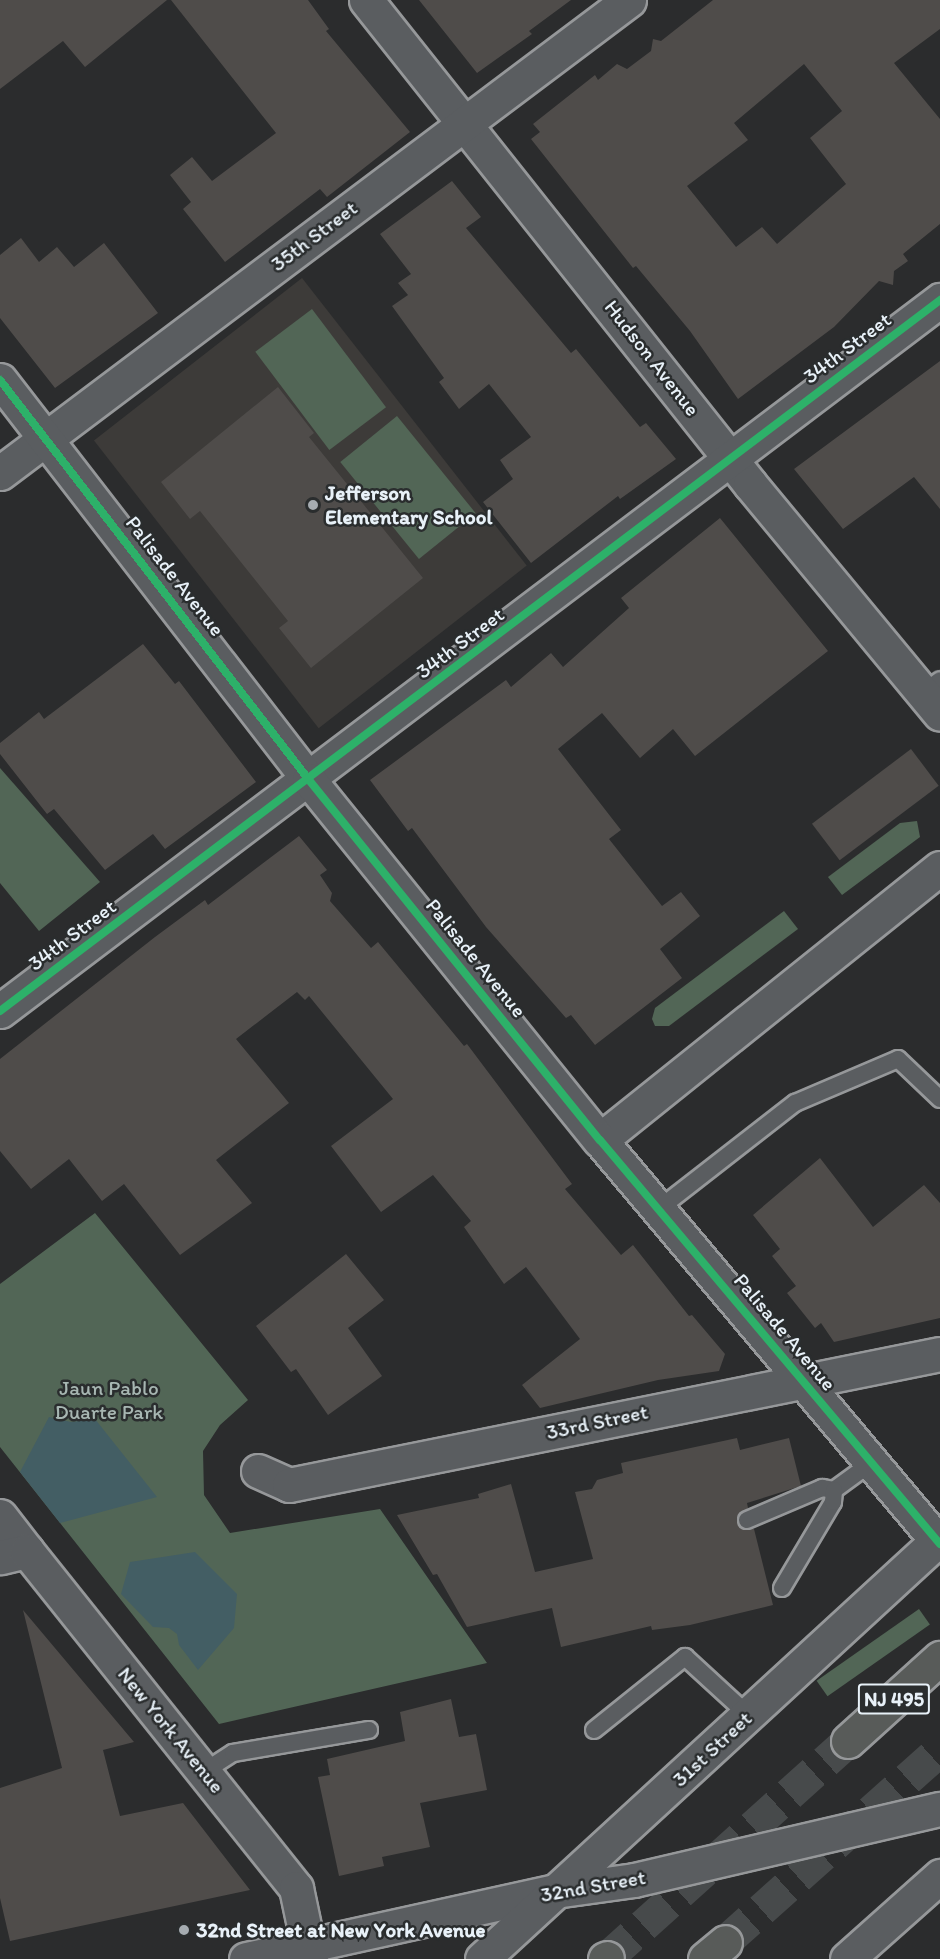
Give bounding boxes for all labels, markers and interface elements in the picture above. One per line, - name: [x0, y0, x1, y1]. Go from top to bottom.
- street label: 35th Street: [266, 195, 362, 277]
- street label: Hudson Avenue: [599, 295, 705, 421]
- street label: 34th Street: [798, 307, 896, 389]
- place label: Jefferson Elementary School: [325, 480, 492, 530]
- marker: Jefferson Elementary School: [306, 498, 320, 512]
- street label: Palisade Avenue: [120, 511, 230, 641]
- street label: 34th Street: [411, 602, 509, 684]
- street label: Palisade Avenue: [420, 893, 532, 1023]
- street label: 34th Street: [23, 894, 121, 976]
- street label: Palisade Avenue: [729, 1268, 841, 1396]
- park label: Jaun Pablo Duarte Park: [55, 1375, 163, 1425]
- street label: 33rd Street: [544, 1399, 650, 1445]
- street label: New York Avenue: [113, 1662, 229, 1798]
- road number: NJ 495: [856, 1682, 932, 1716]
- street label: 31st Street: [667, 1706, 757, 1792]
- street label: 32nd Street: [539, 1864, 647, 1908]
- place label: 32nd Street at New York Avenue: [196, 1917, 484, 1943]
- marker: 32nd Street at New York Avenue: [177, 1923, 191, 1937]

